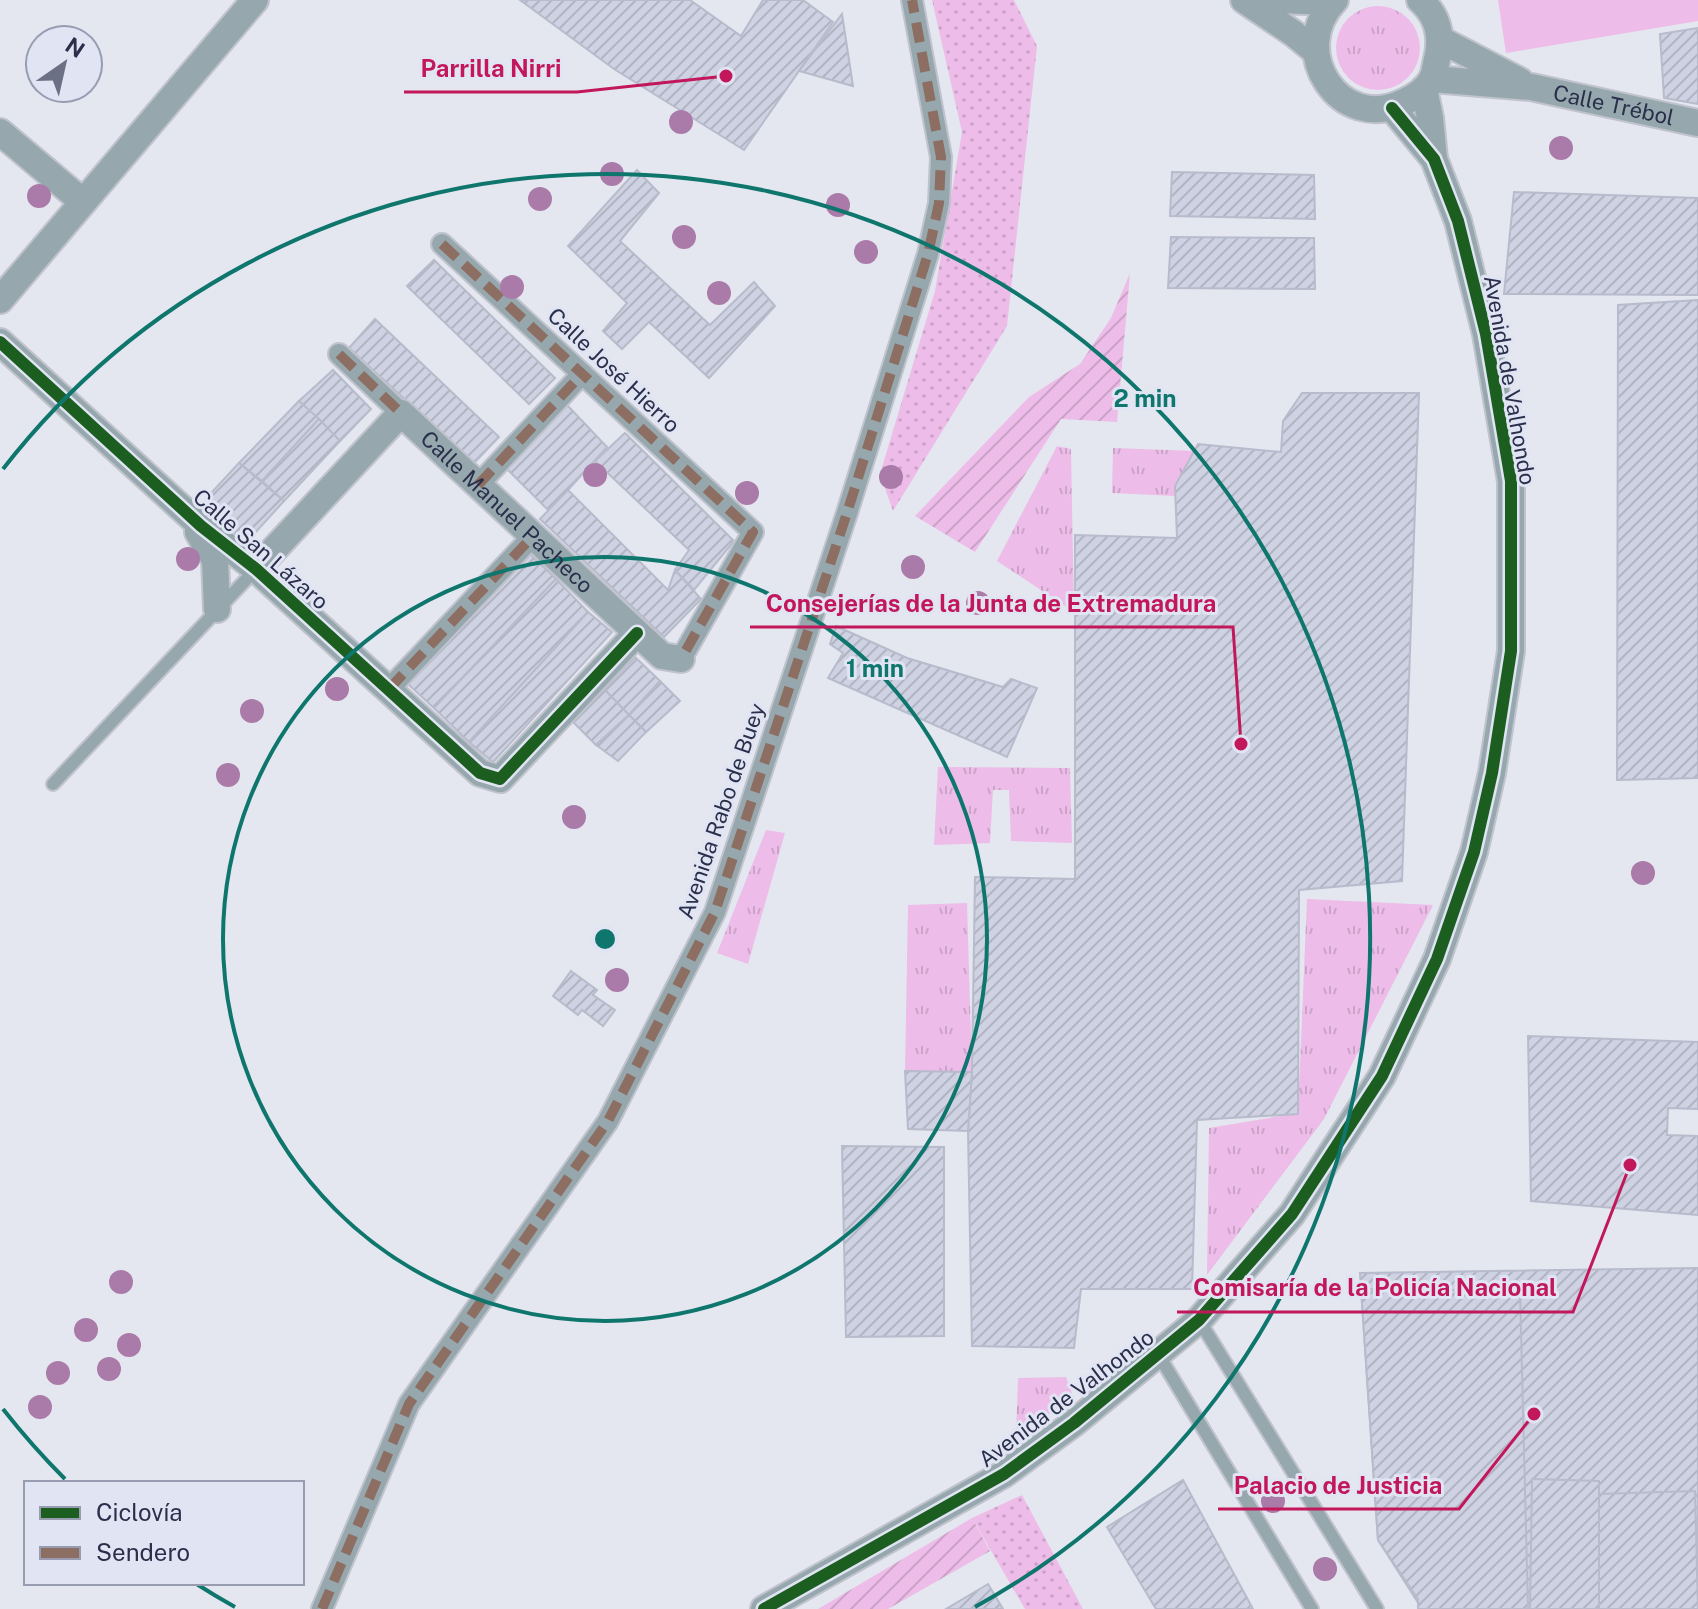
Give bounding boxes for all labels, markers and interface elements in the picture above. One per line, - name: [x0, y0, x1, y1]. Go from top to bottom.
- north arrow: [24, 24, 104, 104]
- text: N: [61, 32, 90, 63]
- callout: Parrilla Nirri: [404, 44, 577, 92]
- text: Parrilla Nirri: [421, 54, 561, 82]
- street label: Calle Trébol: [1551, 79, 1677, 130]
- street label: Avenida de Valhondo: [1479, 273, 1541, 487]
- street label: Calle José Hierro: [543, 302, 685, 438]
- text: 2 min: [1114, 384, 1176, 412]
- street label: Calle Manuel Pacheco: [416, 425, 599, 598]
- street label: Calle San Lázaro: [188, 483, 334, 615]
- callout: Consejerías de la Junta de Extremadura: [750, 579, 1233, 627]
- text: Consejerías de la Junta de Extremadura: [766, 589, 1216, 617]
- text: 1 min: [846, 654, 904, 682]
- street label: Avenida Rabo de Buey: [672, 700, 770, 922]
- centre of rings: [591, 925, 619, 953]
- callout: Comisaría de la Policía Nacional: [1177, 1264, 1573, 1312]
- text: Comisaría de la Policía Nacional: [1193, 1273, 1557, 1301]
- street label: Avenida de Valhondo: [973, 1324, 1159, 1472]
- callout: Palacio de Justicia: [1218, 1461, 1459, 1509]
- text: Palacio de Justicia: [1234, 1471, 1442, 1499]
- legend: [24, 1481, 304, 1585]
- text: Ciclovía: [96, 1498, 183, 1526]
- text: Sendero: [96, 1538, 190, 1566]

